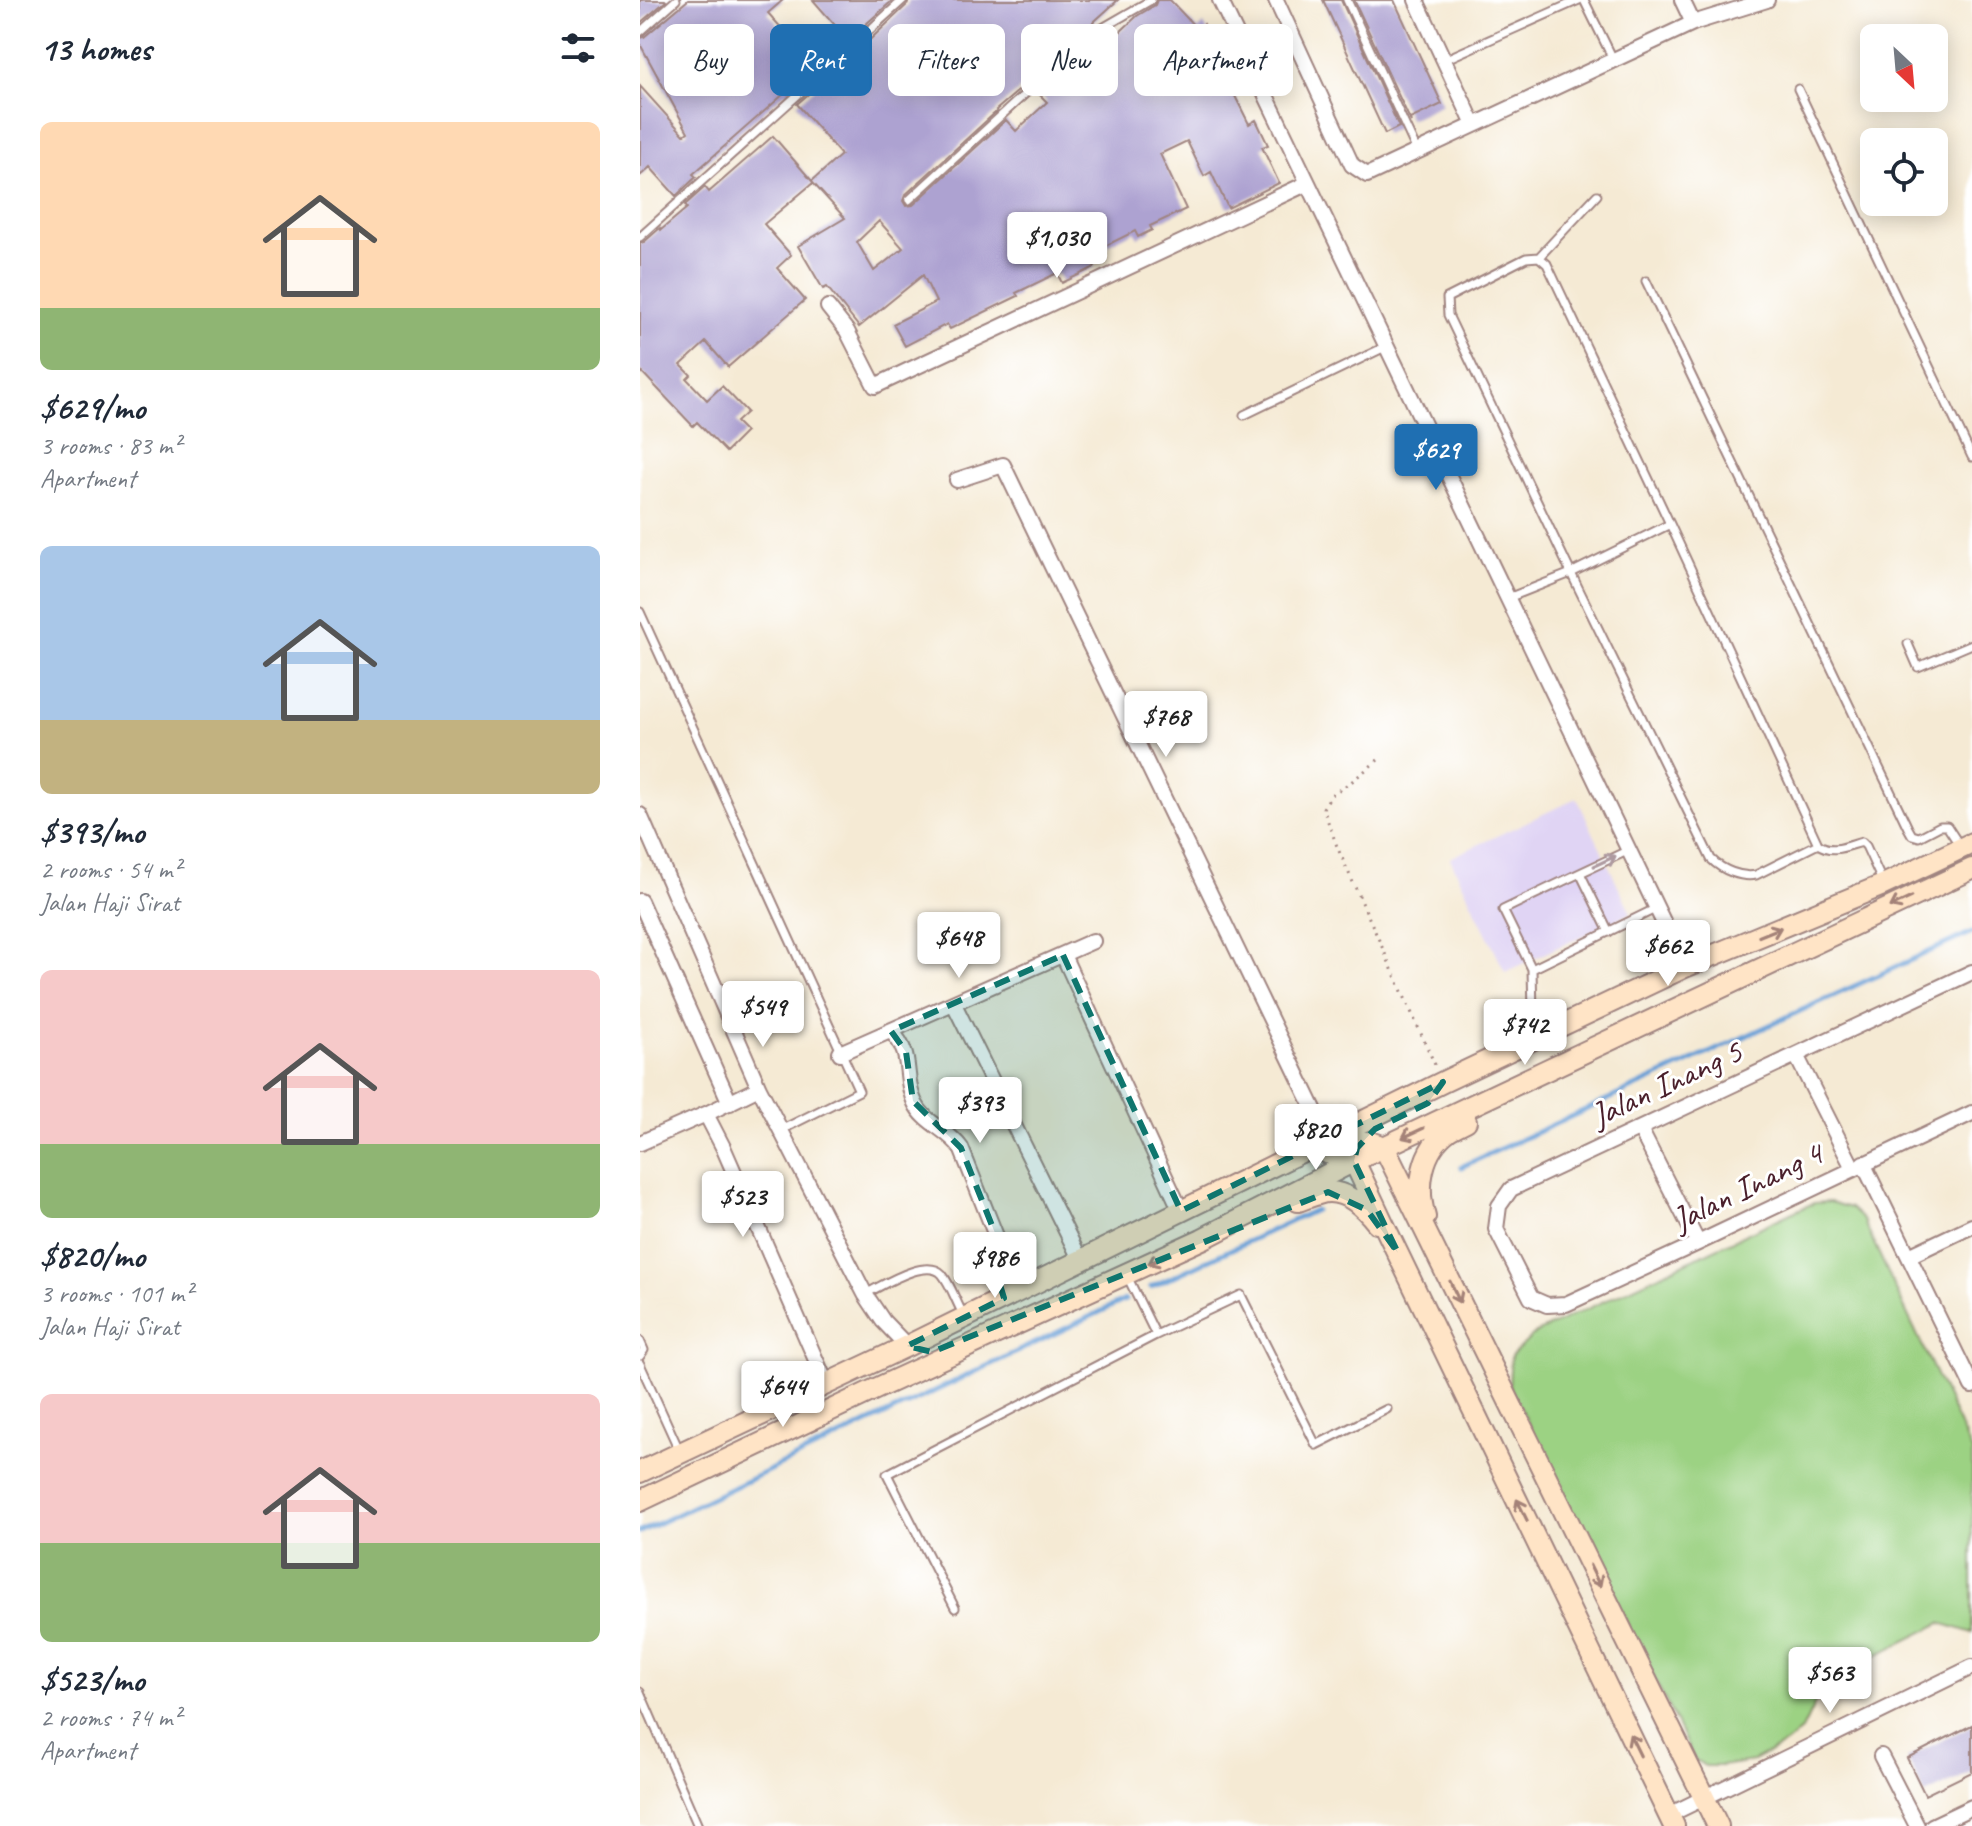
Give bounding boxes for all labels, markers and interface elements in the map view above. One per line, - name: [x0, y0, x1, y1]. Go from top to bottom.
- chip: Buy: [664, 24, 754, 96]
- chip: Rent: [770, 24, 872, 96]
- chip: Filters: [888, 24, 1005, 96]
- chip: New: [1021, 24, 1118, 96]
- chip: Apartment: [1134, 24, 1293, 96]
- north arrow: [1860, 24, 1948, 112]
- map controls: [1860, 24, 1948, 216]
- icon: filters: [556, 26, 600, 70]
- text: 13 homes: [40, 27, 151, 70]
- button: locate: [1860, 128, 1948, 216]
- icon: home: [248, 174, 392, 318]
- pin: $1,030: [992, 212, 1122, 280]
- text: $1,030: [1025, 221, 1089, 254]
- text: $629/mo: [40, 386, 145, 429]
- pin: $629: [1389, 424, 1483, 492]
- text: 3 rooms · 83 m²: [40, 429, 181, 462]
- text: $629: [1412, 433, 1460, 466]
- text: Apartment: [40, 462, 136, 495]
- icon: home: [248, 598, 392, 742]
- pin: $768: [1119, 691, 1213, 759]
- text: $768: [1142, 700, 1190, 733]
- text: $393/mo: [40, 810, 144, 853]
- text: 2 rooms · 54 m²: [40, 853, 181, 886]
- one-way arrow: [1592, 853, 1616, 868]
- text: Jalan Haji Sirat: [40, 886, 180, 919]
- one-way arrow: [1890, 895, 1914, 910]
- pin: $648: [912, 912, 1006, 980]
- pin: $662: [1621, 920, 1715, 988]
- text: $648: [935, 921, 983, 954]
- one-way arrow: [1757, 923, 1782, 938]
- text: $662: [1644, 929, 1692, 962]
- pin: $549: [716, 981, 810, 1049]
- text: $549: [740, 990, 786, 1023]
- pin: $742: [1478, 999, 1572, 1067]
- text: $742: [1502, 1008, 1548, 1041]
- icon: home: [248, 1022, 392, 1166]
- street label: Jalan Inang 5: [1582, 1029, 1750, 1137]
- pin: $393: [933, 1077, 1027, 1145]
- text: $393: [957, 1086, 1003, 1119]
- pin: $820: [1269, 1104, 1363, 1172]
- text: $820: [1293, 1113, 1339, 1146]
- one-way arrow: [1402, 1126, 1426, 1141]
- street label: Jalan Inang 4: [1663, 1130, 1832, 1242]
- pin: $523: [696, 1171, 790, 1239]
- text: $523: [720, 1180, 766, 1213]
- pin: $986: [948, 1232, 1042, 1300]
- text: $820/mo: [40, 1234, 145, 1277]
- text: $986: [971, 1241, 1019, 1274]
- one-way arrow: [1148, 1252, 1172, 1267]
- text: 3 rooms · 101 m²: [40, 1277, 192, 1310]
- one-way arrow: [1448, 1280, 1464, 1304]
- text: Jalan Haji Sirat: [40, 1310, 180, 1343]
- pin: $644: [736, 1361, 830, 1429]
- text: $644: [759, 1370, 807, 1403]
- icon: home: [248, 1446, 392, 1590]
- one-way arrow: [1514, 1499, 1529, 1523]
- one-way arrow: [1587, 1564, 1603, 1588]
- pin: $563: [1783, 1647, 1877, 1715]
- text: $563: [1807, 1656, 1853, 1689]
- text: $523/mo: [40, 1658, 144, 1701]
- text: 2 rooms · 74 m²: [40, 1701, 181, 1734]
- one-way arrow: [1627, 1733, 1642, 1757]
- text: Apartment: [40, 1734, 136, 1767]

